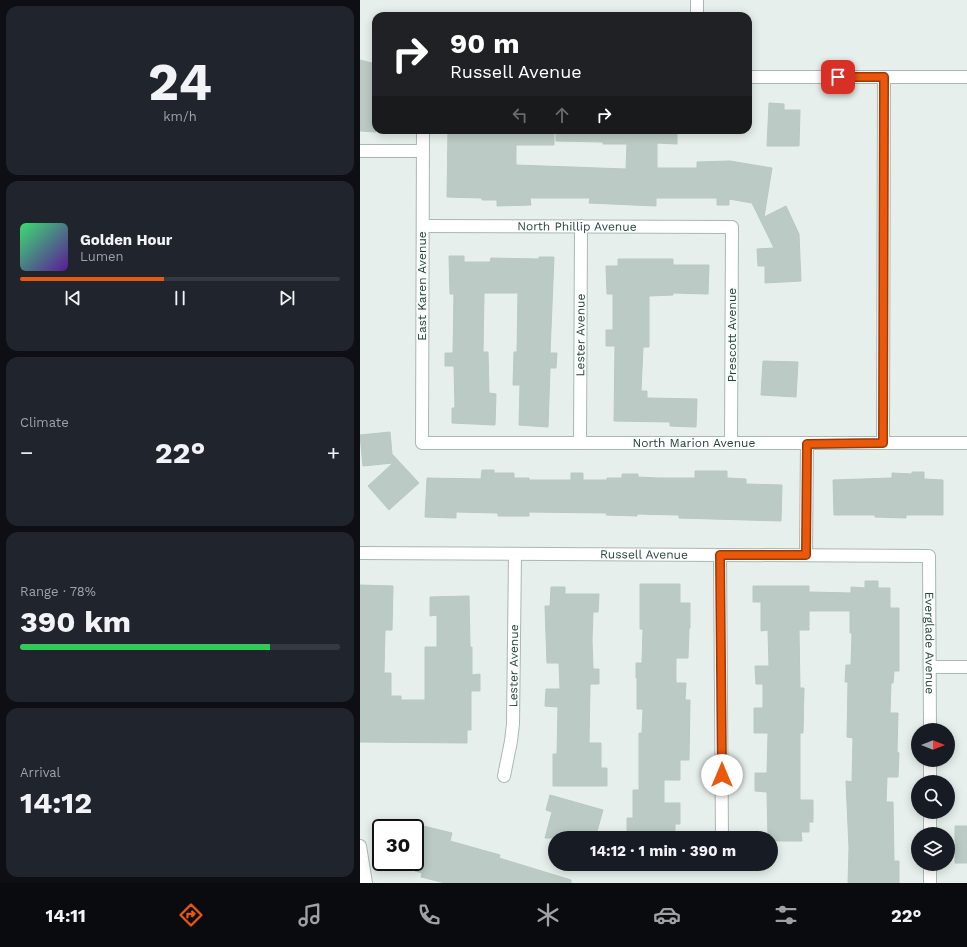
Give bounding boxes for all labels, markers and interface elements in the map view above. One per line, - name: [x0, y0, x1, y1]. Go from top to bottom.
- text: 90 m: [450, 27, 520, 60]
- icon: right: [384, 28, 436, 80]
- text: 24: [148, 52, 212, 113]
- pin: [821, 60, 855, 94]
- text: Russell Avenue: [450, 61, 582, 82]
- icon: arrive: [827, 66, 849, 88]
- icon: left: [509, 104, 531, 126]
- icon: ahead: [551, 104, 573, 126]
- icon: right: [593, 104, 615, 126]
- text: km/h: [163, 109, 197, 124]
- street label: North Phillip Avenue: [517, 219, 637, 234]
- text: Golden Hour: [80, 231, 172, 249]
- street label: East Karen Avenue: [415, 231, 429, 341]
- text: Lumen: [80, 249, 124, 264]
- icon: previous: [62, 287, 84, 309]
- icon: pause: [169, 287, 191, 309]
- icon: next: [276, 287, 298, 309]
- street label: Prescott Avenue: [725, 288, 739, 382]
- street label: Lester Avenue: [573, 293, 588, 377]
- text: Climate: [20, 415, 69, 430]
- text: 22°: [155, 435, 205, 470]
- street label: North Marion Avenue: [633, 436, 756, 450]
- text: −: [20, 440, 33, 465]
- text: +: [327, 440, 340, 465]
- street label: Russell Avenue: [600, 547, 688, 562]
- text: Range · 78%: [20, 584, 96, 599]
- street label: Everglade Avenue: [922, 592, 937, 694]
- text: 390 km: [20, 604, 131, 639]
- street label: Lester Avenue: [506, 624, 521, 707]
- north arrow: [911, 723, 955, 767]
- map controls: [911, 723, 955, 871]
- position arrow: [701, 754, 743, 796]
- text: Arrival: [20, 765, 61, 780]
- button: search: [911, 775, 955, 819]
- text: 14:12: [20, 785, 92, 820]
- speed limit sign: 30: [372, 819, 424, 871]
- button: layers: [911, 827, 955, 871]
- text: 14:12 · 1 min · 390 m: [590, 842, 736, 860]
- icon: directions: [177, 901, 205, 929]
- icon: music: [296, 901, 324, 929]
- icon: phone: [415, 901, 443, 929]
- icon: climate: [534, 901, 562, 929]
- icon: car: [653, 901, 681, 929]
- icon: filters: [772, 901, 800, 929]
- text: 14:11: [46, 905, 86, 926]
- text: 22°: [891, 905, 921, 926]

